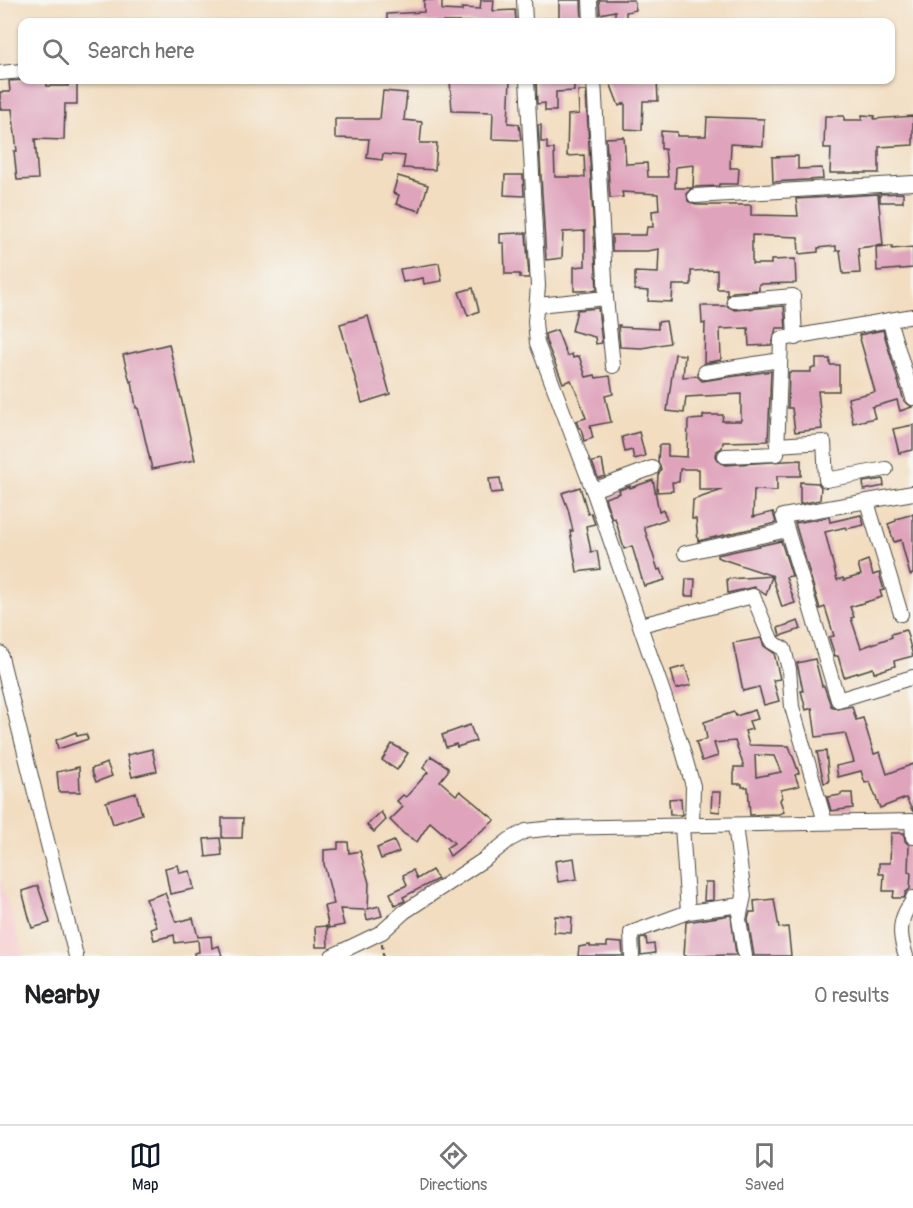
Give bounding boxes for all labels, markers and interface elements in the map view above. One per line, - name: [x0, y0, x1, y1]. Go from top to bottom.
- search box: [18, 18, 895, 84]
- icon: search: [39, 35, 72, 68]
- text: Search here: [87, 37, 194, 65]
- text: Nearby: [24, 979, 100, 1011]
- text: 0 results: [814, 983, 889, 1008]
- tab: Map: [129, 1139, 162, 1195]
- tab: Directions: [419, 1139, 487, 1195]
- tab: Saved: [745, 1139, 784, 1195]

